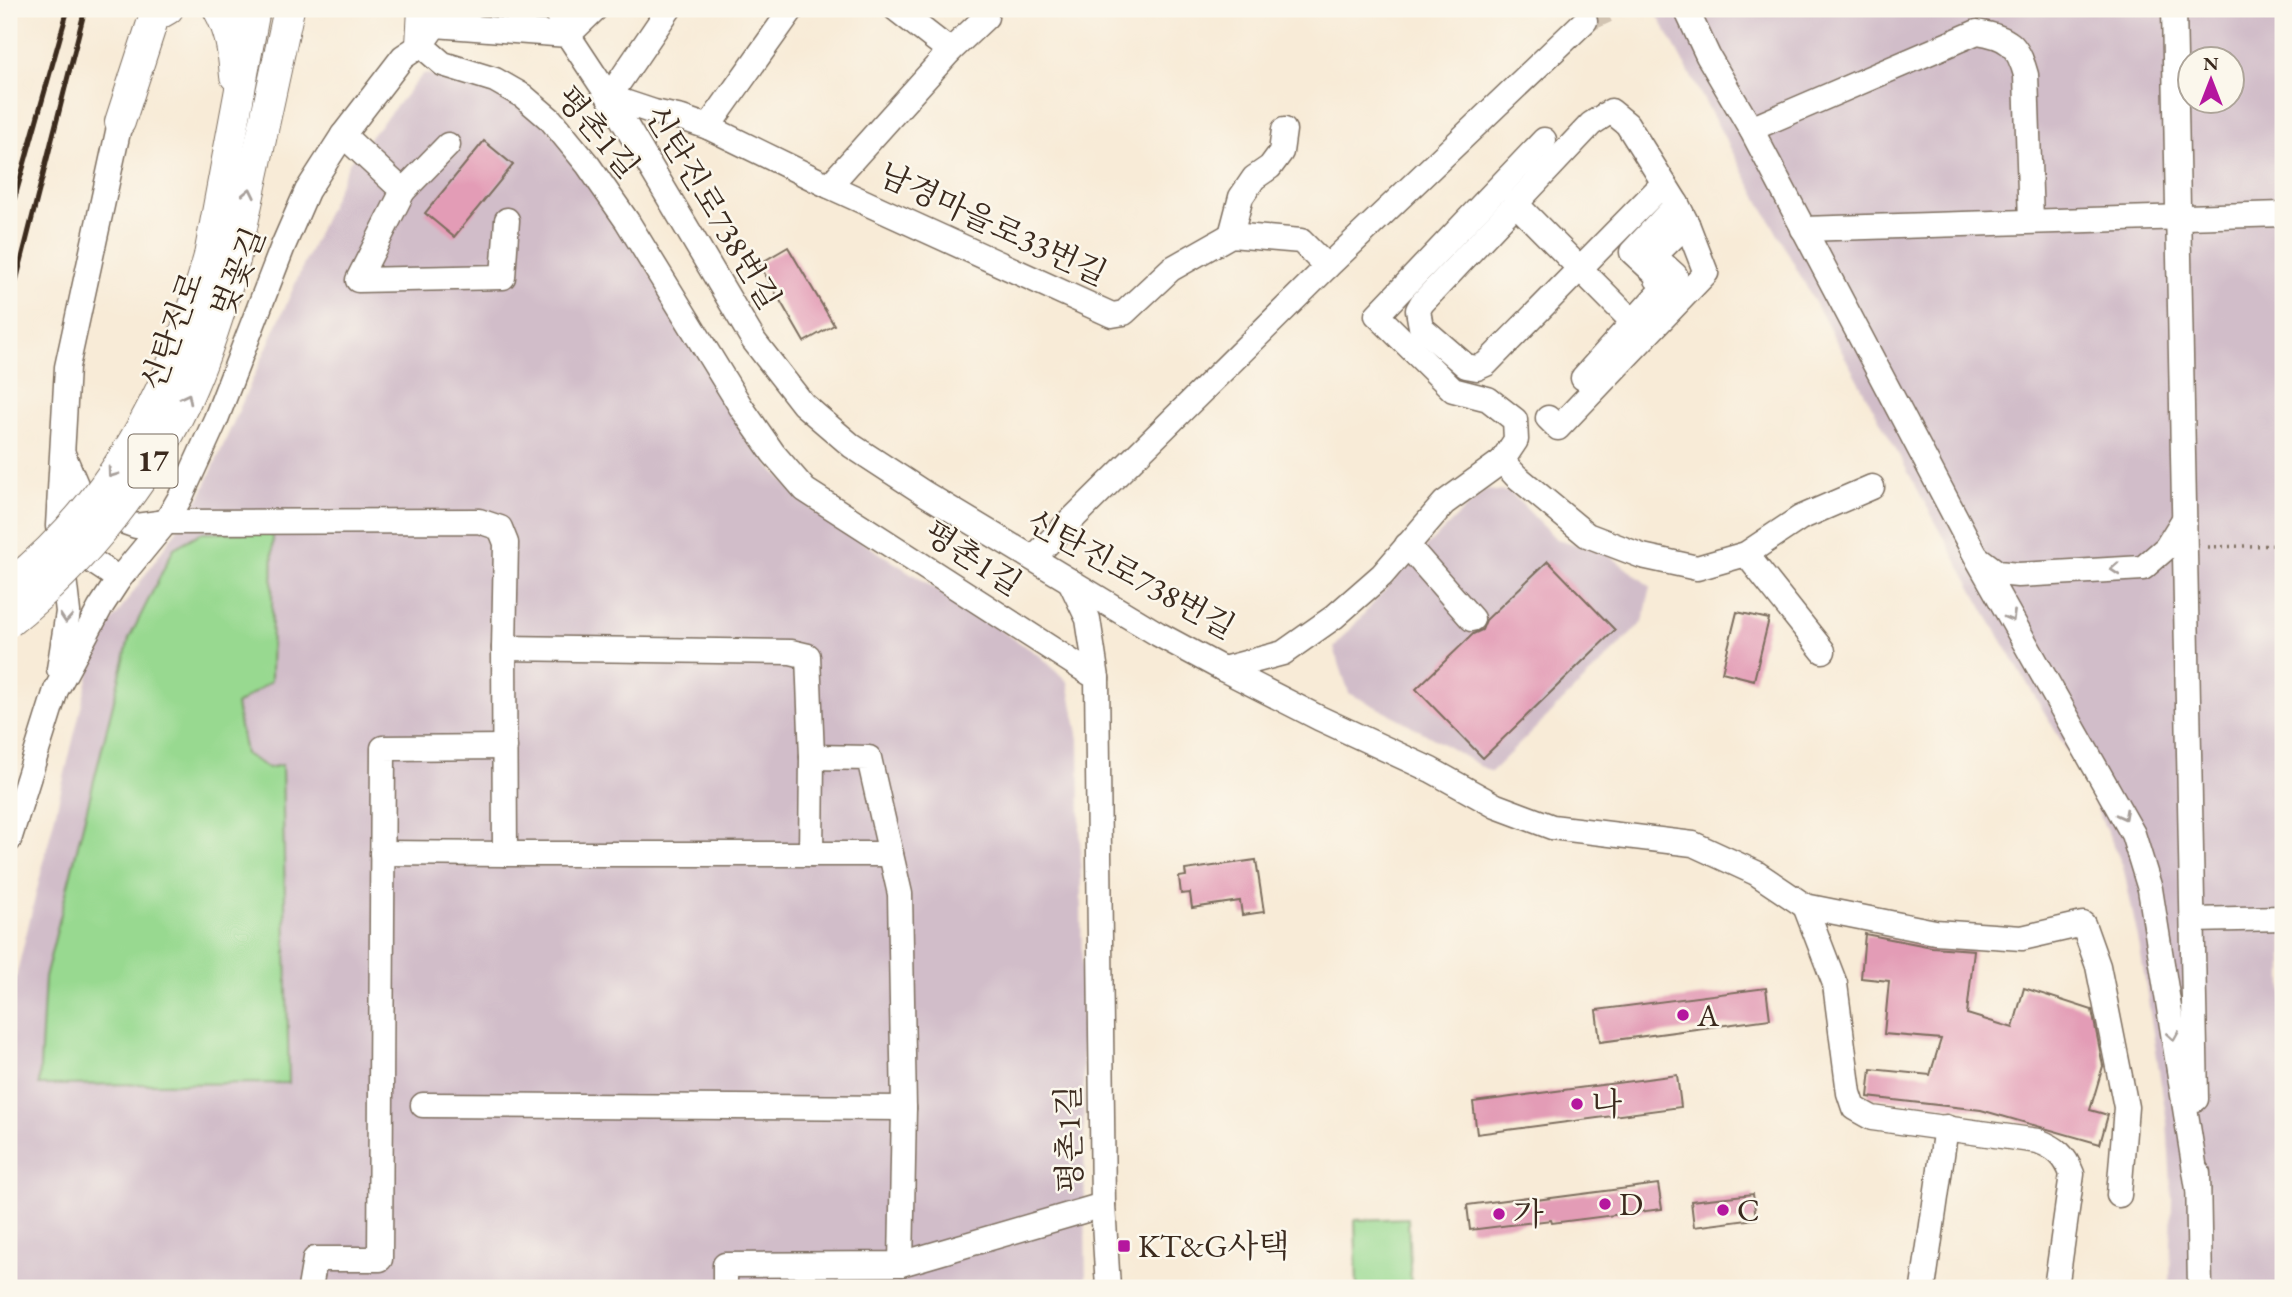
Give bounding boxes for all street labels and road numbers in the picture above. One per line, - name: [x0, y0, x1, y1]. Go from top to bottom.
- street label: 평촌1길: [547, 77, 649, 187]
- street label: 신탄진로738번길: [635, 97, 791, 317]
- street label: 남경마을로33번길: [872, 153, 1114, 295]
- street label: 벚꽃길: [201, 221, 275, 323]
- street label: 신탄진로: [131, 266, 213, 396]
- road number: 17: [128, 435, 178, 488]
- street label: 신탄진로738번길: [1020, 500, 1242, 648]
- street label: 평촌1길: [916, 511, 1030, 605]
- street label: 평촌1길: [1047, 1085, 1091, 1193]

